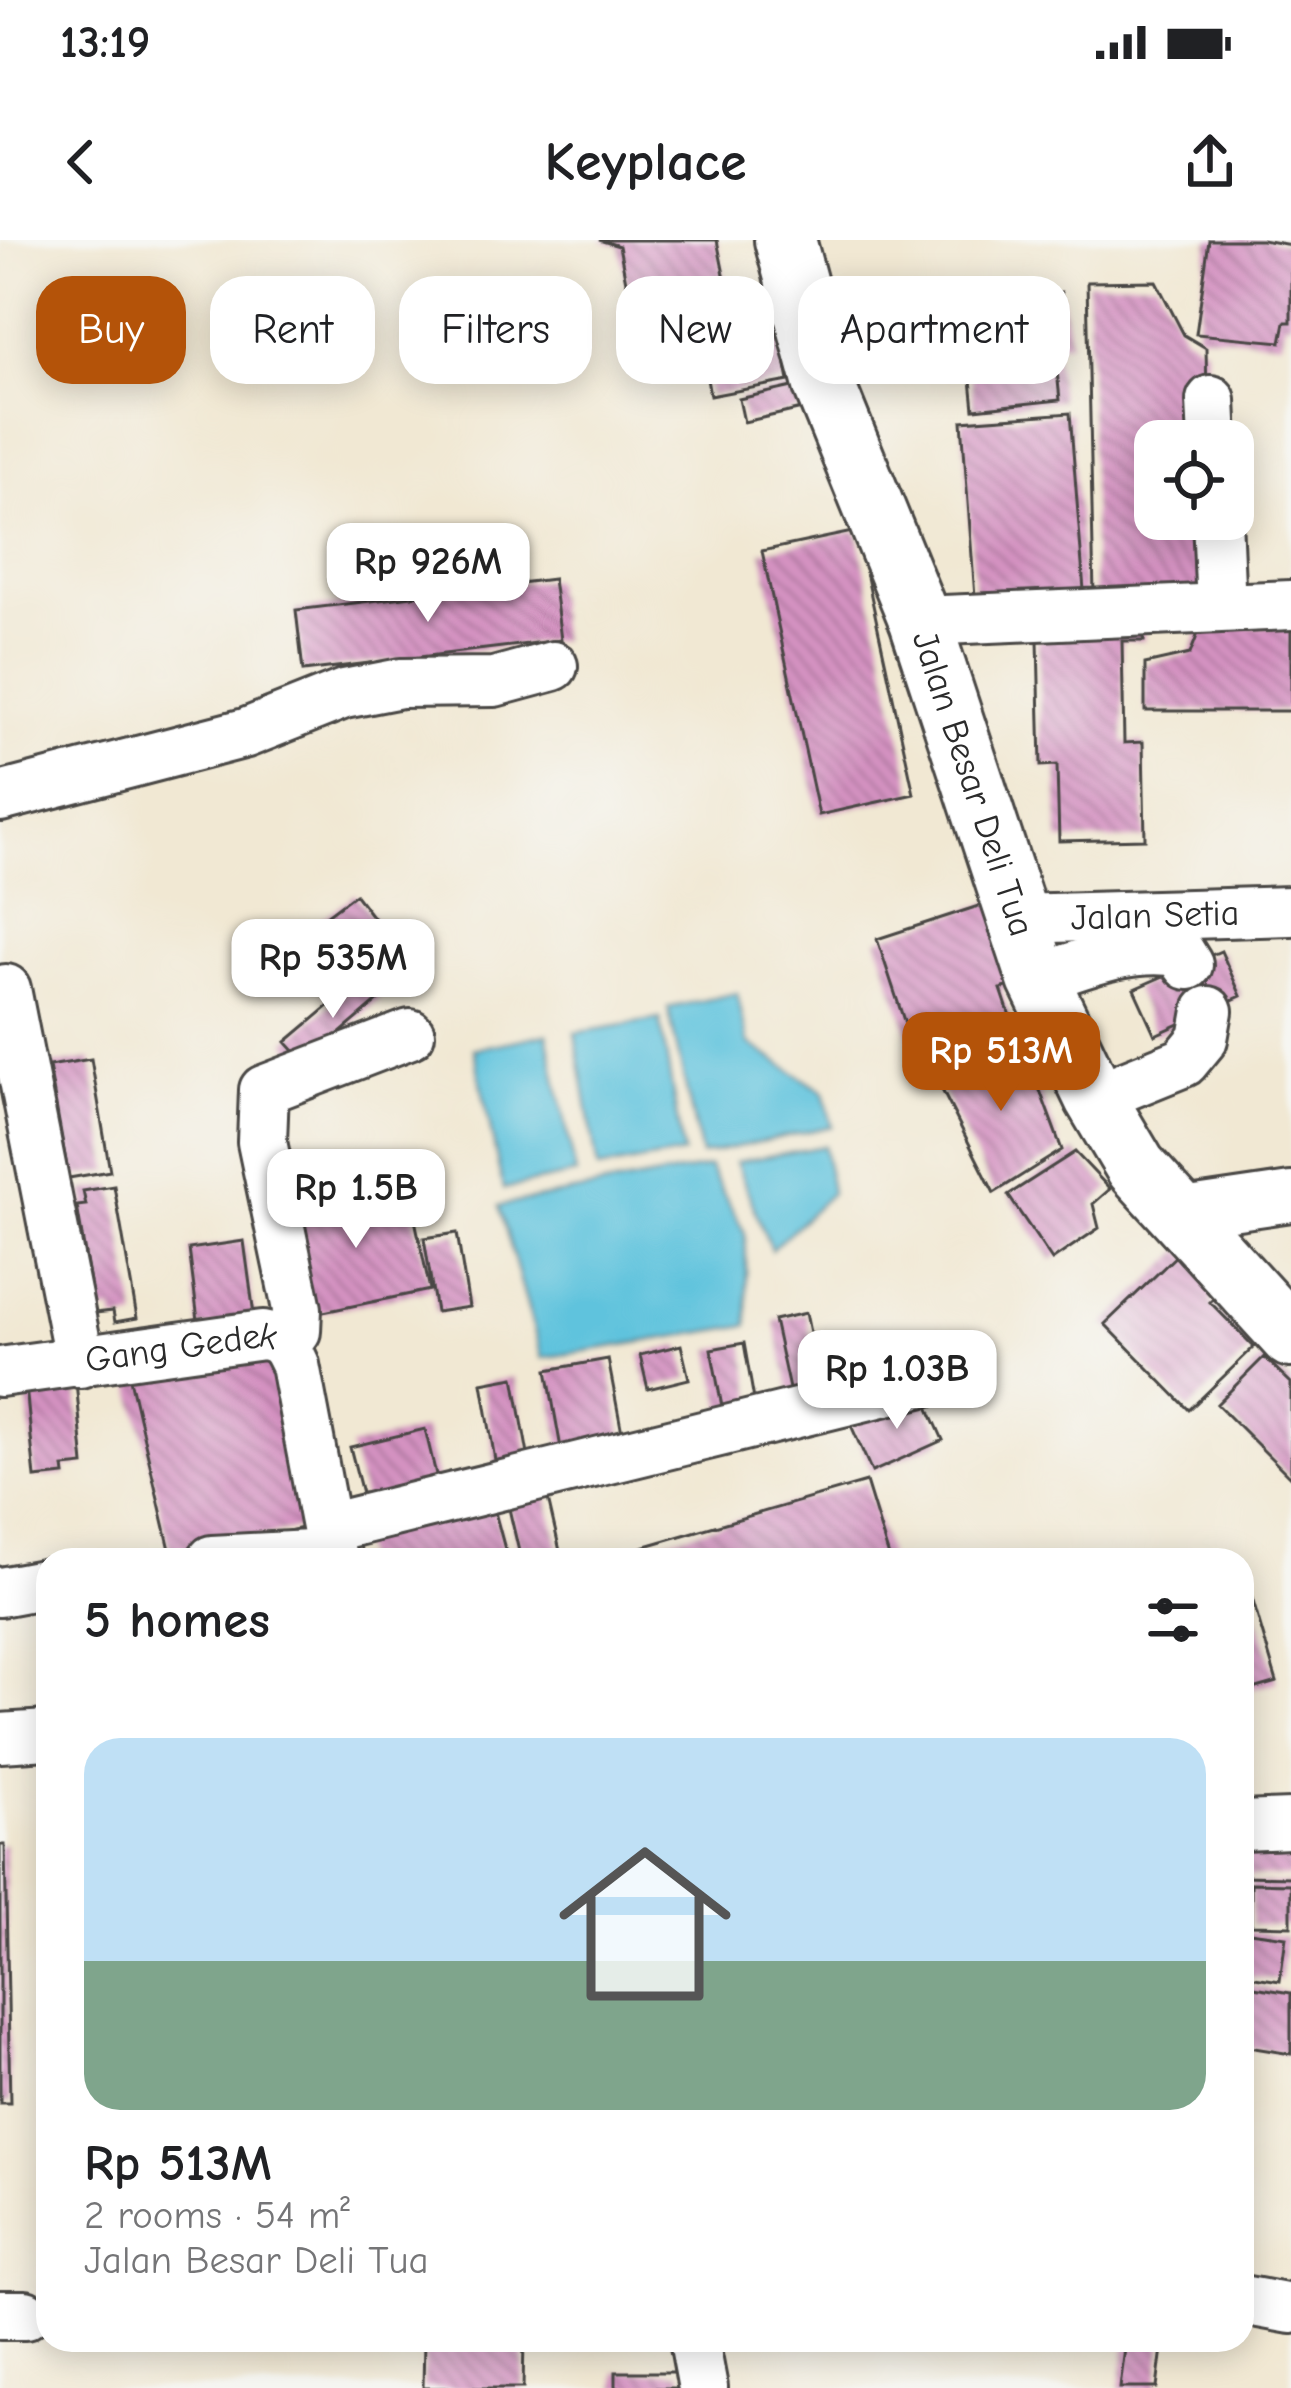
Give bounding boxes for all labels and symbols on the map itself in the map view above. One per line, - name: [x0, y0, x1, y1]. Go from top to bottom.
- pin: Rp 926M: [317, 523, 539, 625]
- street label: Jalan Besar Deli Tua: [904, 626, 1043, 941]
- street label: Jalan Setia: [1070, 892, 1240, 938]
- pin: Rp 535M: [222, 919, 444, 1021]
- pin: Rp 513M: [890, 1012, 1112, 1114]
- pin: Rp 1.5B: [245, 1149, 467, 1251]
- street label: Gang Gedek: [82, 1314, 283, 1380]
- pin: Rp 1.03B: [773, 1330, 1021, 1432]

